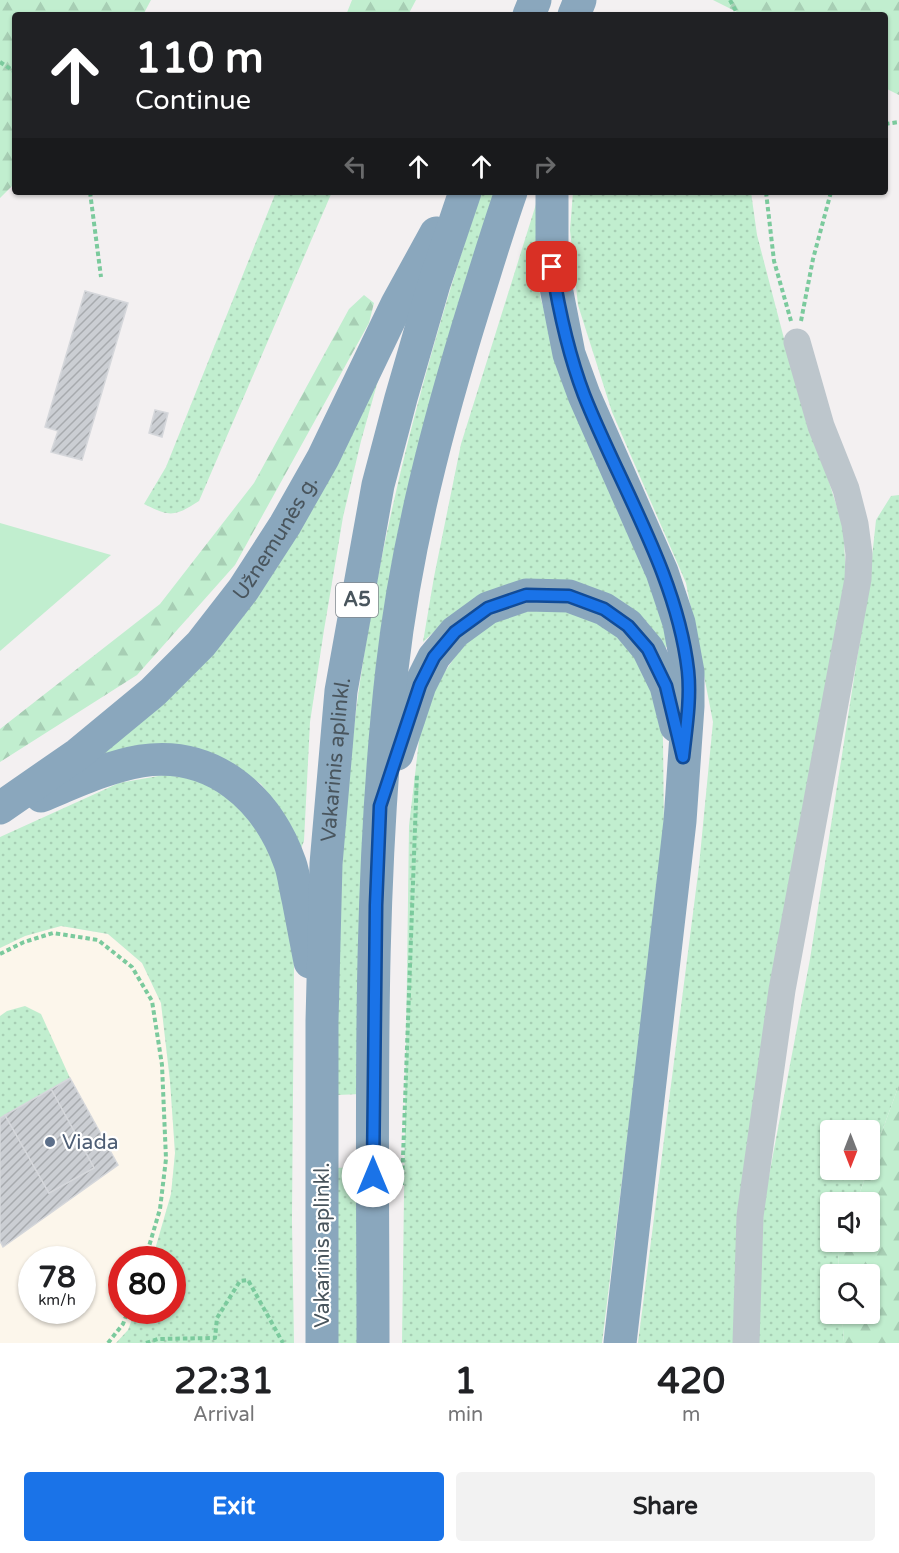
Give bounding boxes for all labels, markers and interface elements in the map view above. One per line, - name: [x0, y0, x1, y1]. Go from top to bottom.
- text: 110 m: [135, 33, 264, 84]
- icon: ahead: [36, 36, 114, 114]
- text: Continue: [135, 84, 251, 117]
- icon: left: [339, 150, 372, 183]
- icon: ahead: [402, 150, 435, 183]
- icon: ahead: [465, 150, 498, 183]
- icon: right: [528, 150, 561, 183]
- pin: [526, 241, 577, 292]
- icon: arrive: [535, 250, 568, 283]
- street label: Užnemunės g.: [227, 471, 323, 605]
- road number: A5: [336, 583, 378, 617]
- street label: Vakarinis aplinkl.: [315, 675, 356, 843]
- north arrow: [820, 1120, 880, 1180]
- map controls: [820, 1120, 880, 1324]
- place label: Viada: [62, 1130, 118, 1155]
- marker: Viada: [43, 1135, 57, 1149]
- position arrow: [341, 1144, 405, 1208]
- street label: Vakarinis aplinkl.: [310, 1162, 335, 1328]
- button: sound: [820, 1192, 880, 1252]
- speed limit sign: 80: [108, 1246, 186, 1324]
- text: 78: [38, 1259, 76, 1296]
- button: search: [820, 1264, 880, 1324]
- text: km/h: [38, 1291, 76, 1309]
- text: 22:31: [174, 1360, 274, 1403]
- text: 1: [454, 1360, 477, 1403]
- text: 420: [657, 1360, 725, 1403]
- text: Arrival: [193, 1403, 255, 1427]
- text: min: [448, 1403, 483, 1427]
- text: m: [682, 1403, 700, 1427]
- button: Exit: [24, 1472, 444, 1541]
- button: Share: [456, 1472, 875, 1541]

